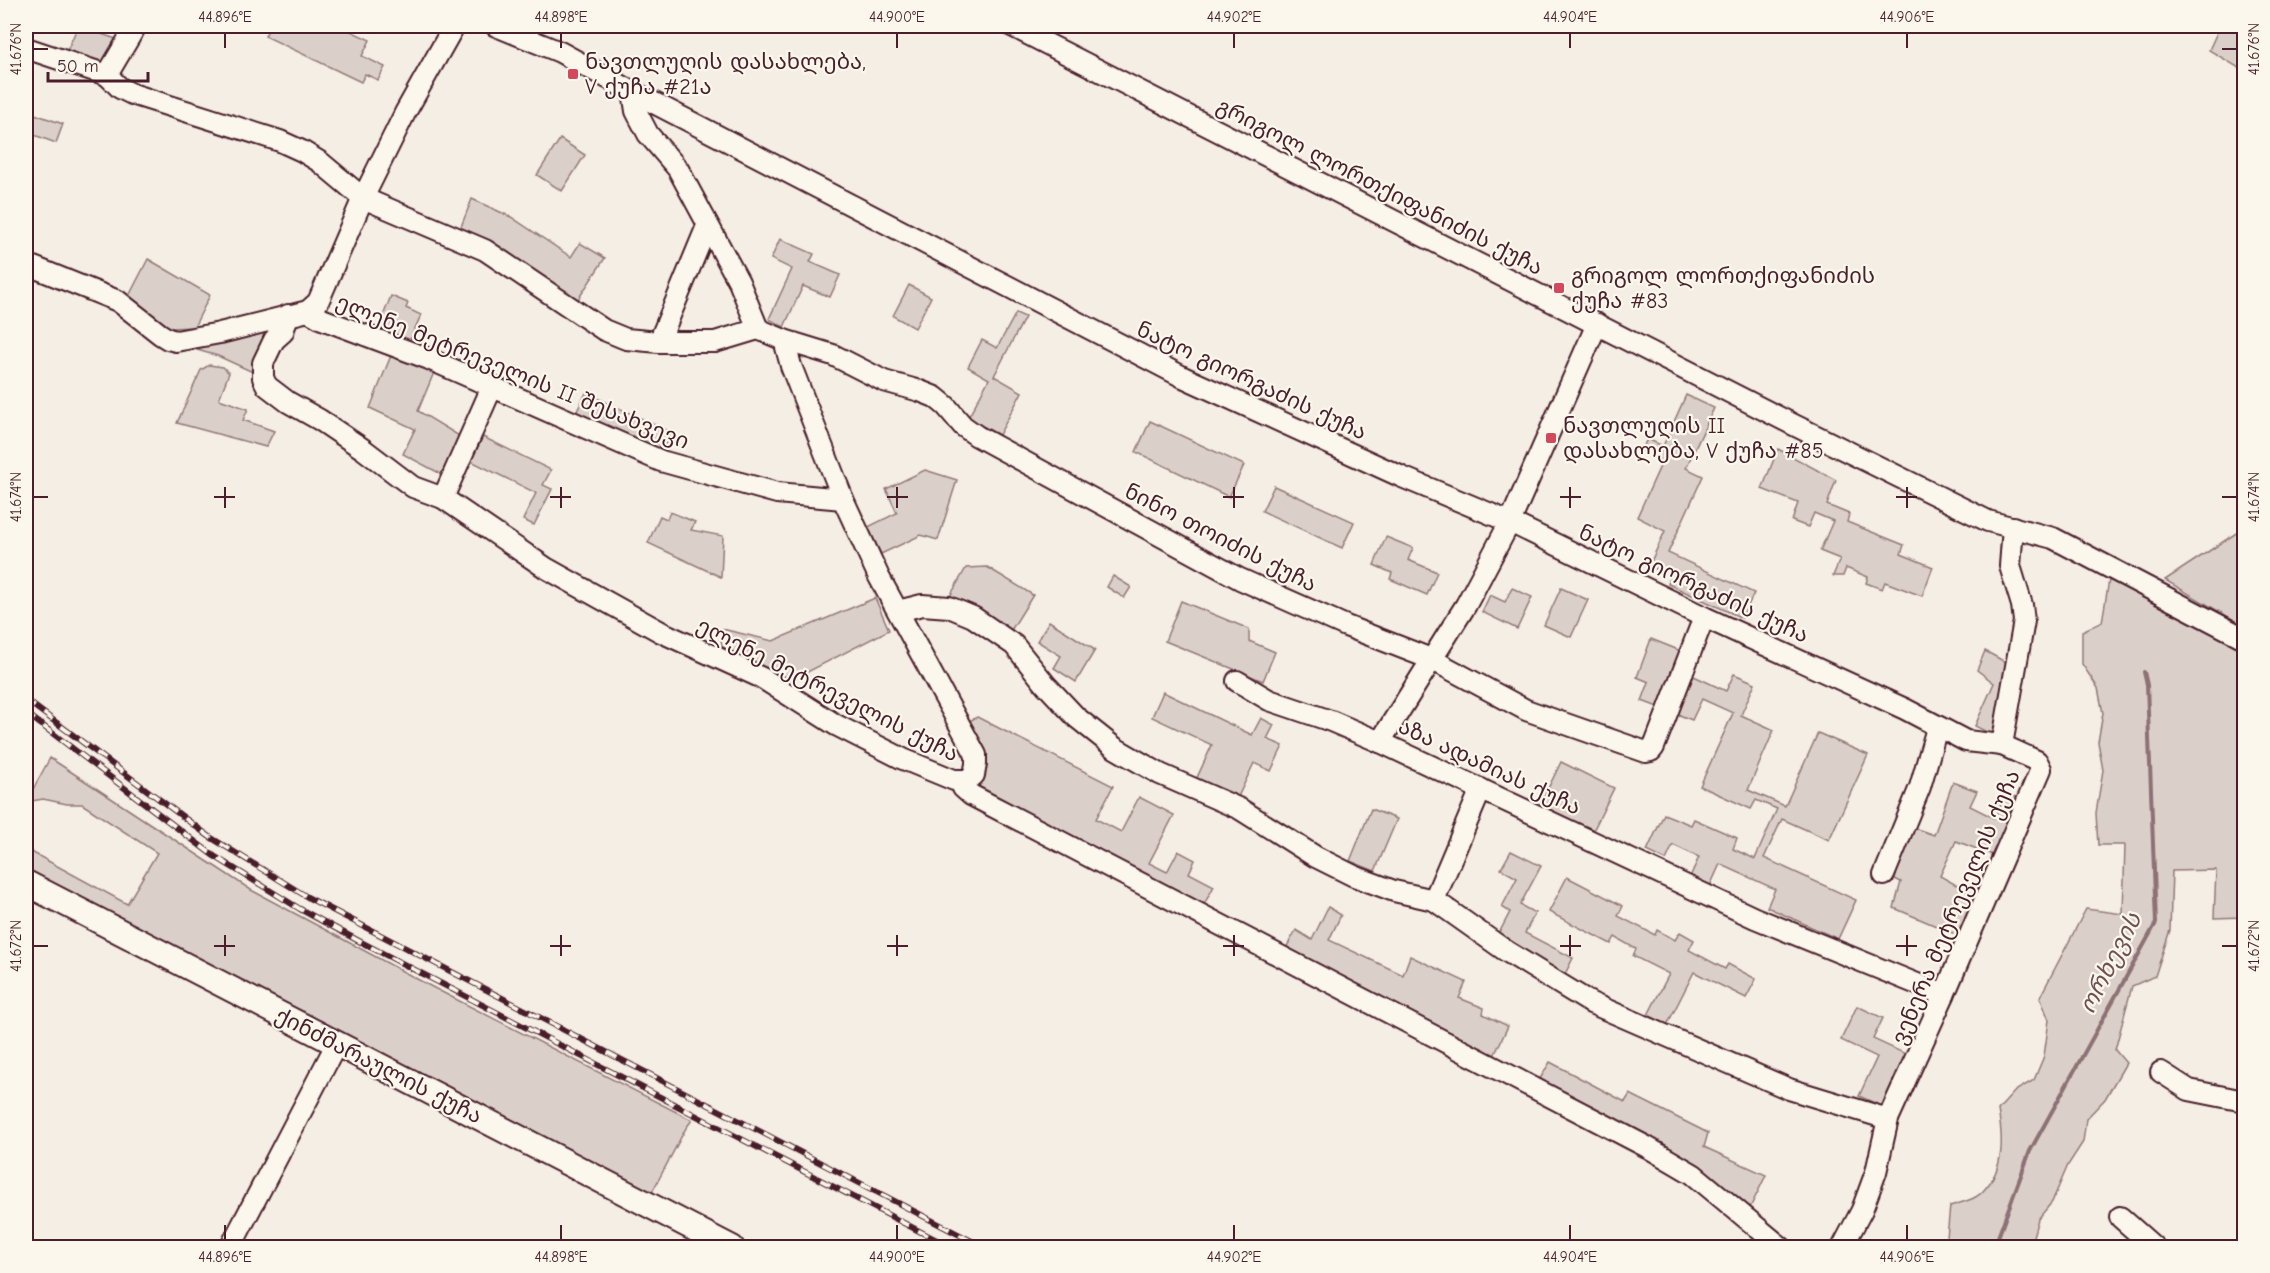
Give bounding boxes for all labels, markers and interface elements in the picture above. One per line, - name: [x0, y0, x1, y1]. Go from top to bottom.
- text: 44.896°E: [198, 8, 252, 26]
- text: 44.898°E: [535, 8, 587, 26]
- text: 44.900°E: [869, 8, 925, 26]
- text: 44.902°E: [1207, 8, 1261, 26]
- text: 44.904°E: [1543, 8, 1597, 26]
- text: 44.906°E: [1880, 8, 1934, 26]
- text: 41.676°N: [7, 23, 25, 75]
- text: 41.676°N: [2245, 23, 2263, 75]
- scale bar: [48, 45, 148, 83]
- place label: ნავთლუღის დასახლება, V ქუჩა #21ა: [585, 49, 866, 100]
- text: 50 m: [57, 56, 99, 77]
- marker: ნავთლუღის დასახლება, V ქუჩა #21ა: [566, 67, 580, 81]
- street label: გრიგოლ ლორთქიფანიძის ქუჩა: [1212, 93, 1547, 281]
- place label: გრიგოლ ლორთქიფანიძის ქუჩა #83: [1571, 263, 1875, 314]
- marker: გრიგოლ ლორთქიფანიძის ქუჩა #83: [1552, 281, 1566, 295]
- street label: ელენე მეტრეველის II შესახვევი: [332, 289, 693, 455]
- street label: ნატო გიორგაძის ქუჩა: [1133, 316, 1371, 446]
- place label: ნავთლუღის II დასახლება, V ქუჩა #85: [1563, 413, 1824, 464]
- marker: ნავთლუღის II დასახლება, V ქუჩა #85: [1544, 431, 1558, 445]
- text: 41.674°N: [7, 472, 25, 522]
- text: 41.674°N: [2245, 472, 2263, 522]
- street label: ნინო თოიძის ქუჩა: [1120, 478, 1321, 598]
- street label: ნატო გიორგაძის ქუჩა: [1575, 519, 1813, 649]
- street label: ელენე მეტრეველის ქუჩა: [692, 612, 963, 767]
- street label: აზა ადამიას ქუჩა: [1394, 713, 1585, 821]
- street label: ვენერა მეტრეველის ქუჩა: [1886, 766, 2026, 1049]
- water label: ორხევის: [2073, 908, 2147, 1018]
- text: 41.672°N: [7, 920, 25, 972]
- text: 41.672°N: [2245, 920, 2263, 972]
- street label: ქინძმარაულის ქუჩა: [271, 1002, 486, 1129]
- text: 44.896°E: [198, 1248, 252, 1266]
- text: 44.898°E: [535, 1248, 587, 1266]
- text: 44.900°E: [869, 1248, 925, 1266]
- text: 44.902°E: [1207, 1248, 1261, 1266]
- text: 44.904°E: [1543, 1248, 1597, 1266]
- text: 44.906°E: [1880, 1248, 1934, 1266]

